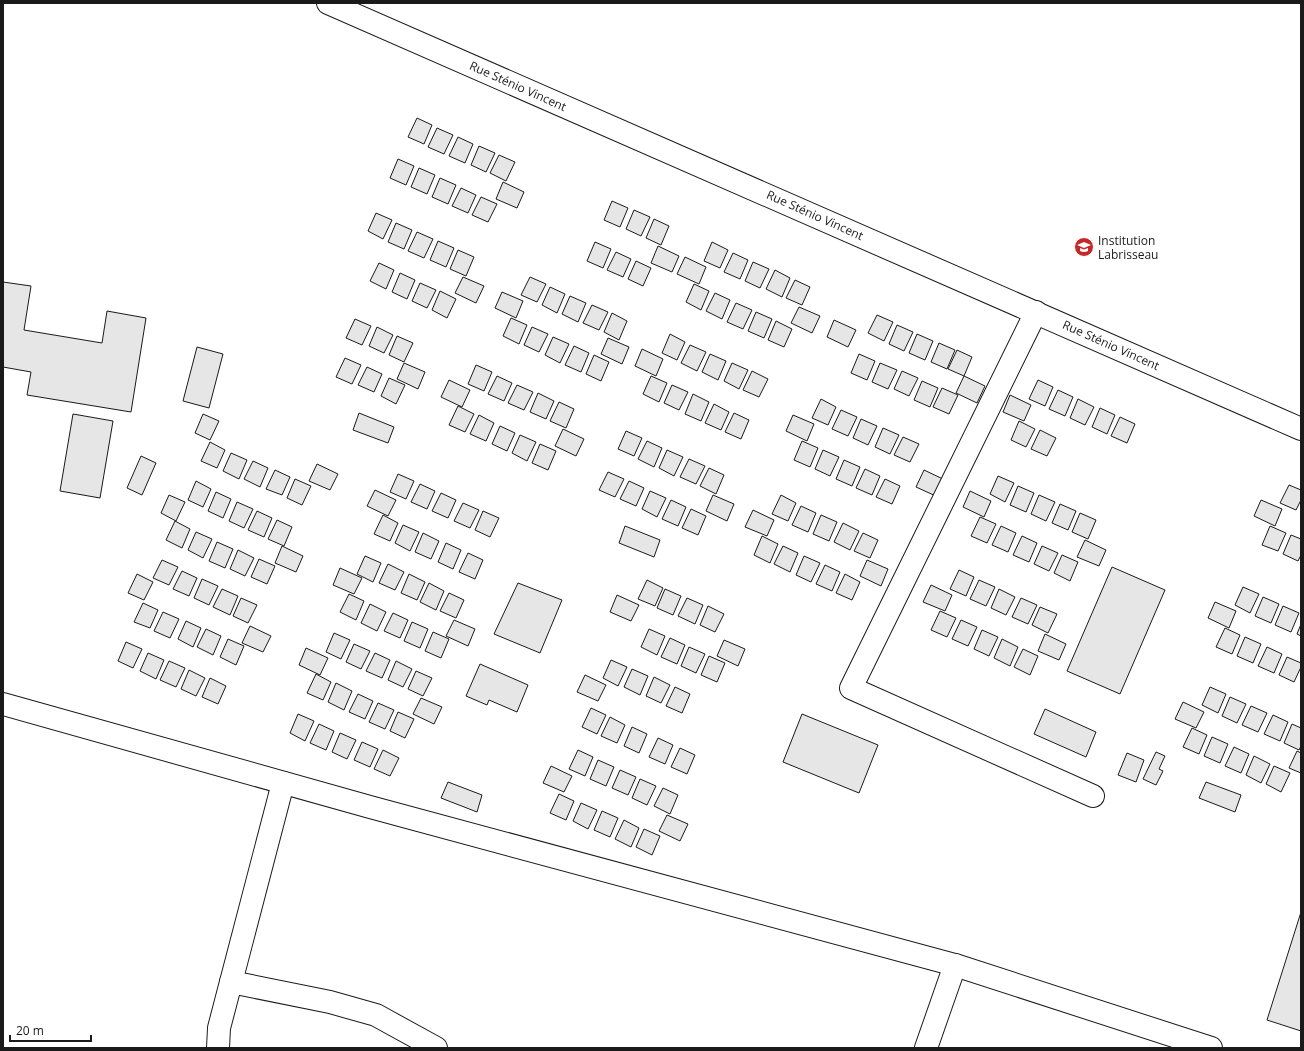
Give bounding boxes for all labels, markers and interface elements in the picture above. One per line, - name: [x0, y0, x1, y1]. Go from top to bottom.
- street label: Rue Sténio Vincent: [467, 57, 569, 115]
- street label: Rue Sténio Vincent: [764, 186, 866, 244]
- place label: Institution Labrisseau: [1098, 232, 1158, 263]
- school or university icon: Institution Labrisseau: [1073, 236, 1095, 258]
- street label: Rue Sténio Vincent: [1060, 316, 1162, 374]
- scale bar: [10, 1017, 91, 1043]
- text: 20 m: [16, 1022, 44, 1039]

